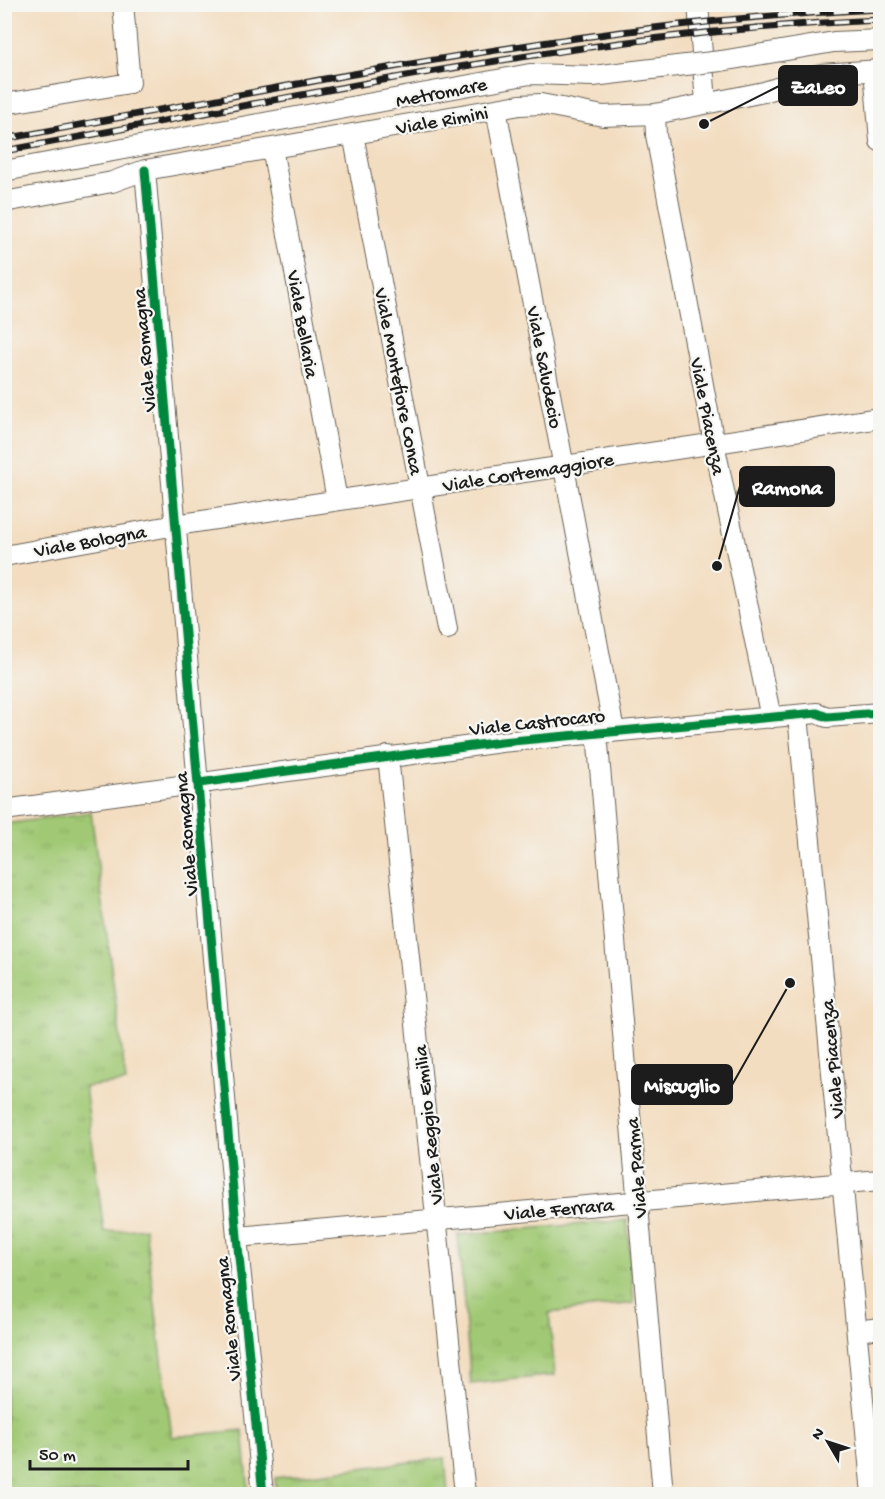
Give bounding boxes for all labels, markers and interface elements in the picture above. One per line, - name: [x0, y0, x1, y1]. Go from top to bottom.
- callout: ZaLeo: [779, 66, 857, 105]
- street label: Metromare: [394, 74, 490, 115]
- text: ZaLeo: [791, 77, 845, 102]
- street label: Viale Rimini: [394, 103, 491, 142]
- street label: Viale Bellaria: [280, 268, 321, 381]
- street label: Viale Montefiore Conca: [367, 285, 426, 478]
- street label: Viale Romagna: [130, 286, 163, 414]
- street label: Viale Saludecio: [519, 304, 566, 431]
- street label: Viale Piacenza: [683, 355, 728, 478]
- street label: Viale Cortemaggiore: [440, 449, 616, 500]
- callout: Ramona: [740, 467, 834, 506]
- text: Ramona: [751, 478, 823, 503]
- street label: Viale Bologna: [32, 522, 149, 565]
- street label: Viale Castrocaro: [467, 706, 606, 743]
- street label: Viale Romagna: [172, 770, 205, 898]
- street label: Viale Piacenza: [818, 998, 851, 1120]
- street label: Viale Reggio Emilia: [411, 1043, 450, 1206]
- callout: Miscuglio: [632, 1065, 732, 1104]
- text: Miscuglio: [644, 1076, 720, 1101]
- street label: Viale Parma: [623, 1116, 654, 1220]
- street label: Viale Ferrara: [502, 1195, 616, 1228]
- street label: Viale Romagna: [212, 1255, 249, 1383]
- north arrow: [798, 1412, 858, 1472]
- text: N: [808, 1424, 830, 1445]
- scale bar: [30, 1433, 188, 1471]
- text: 50 m: [39, 1446, 76, 1467]

